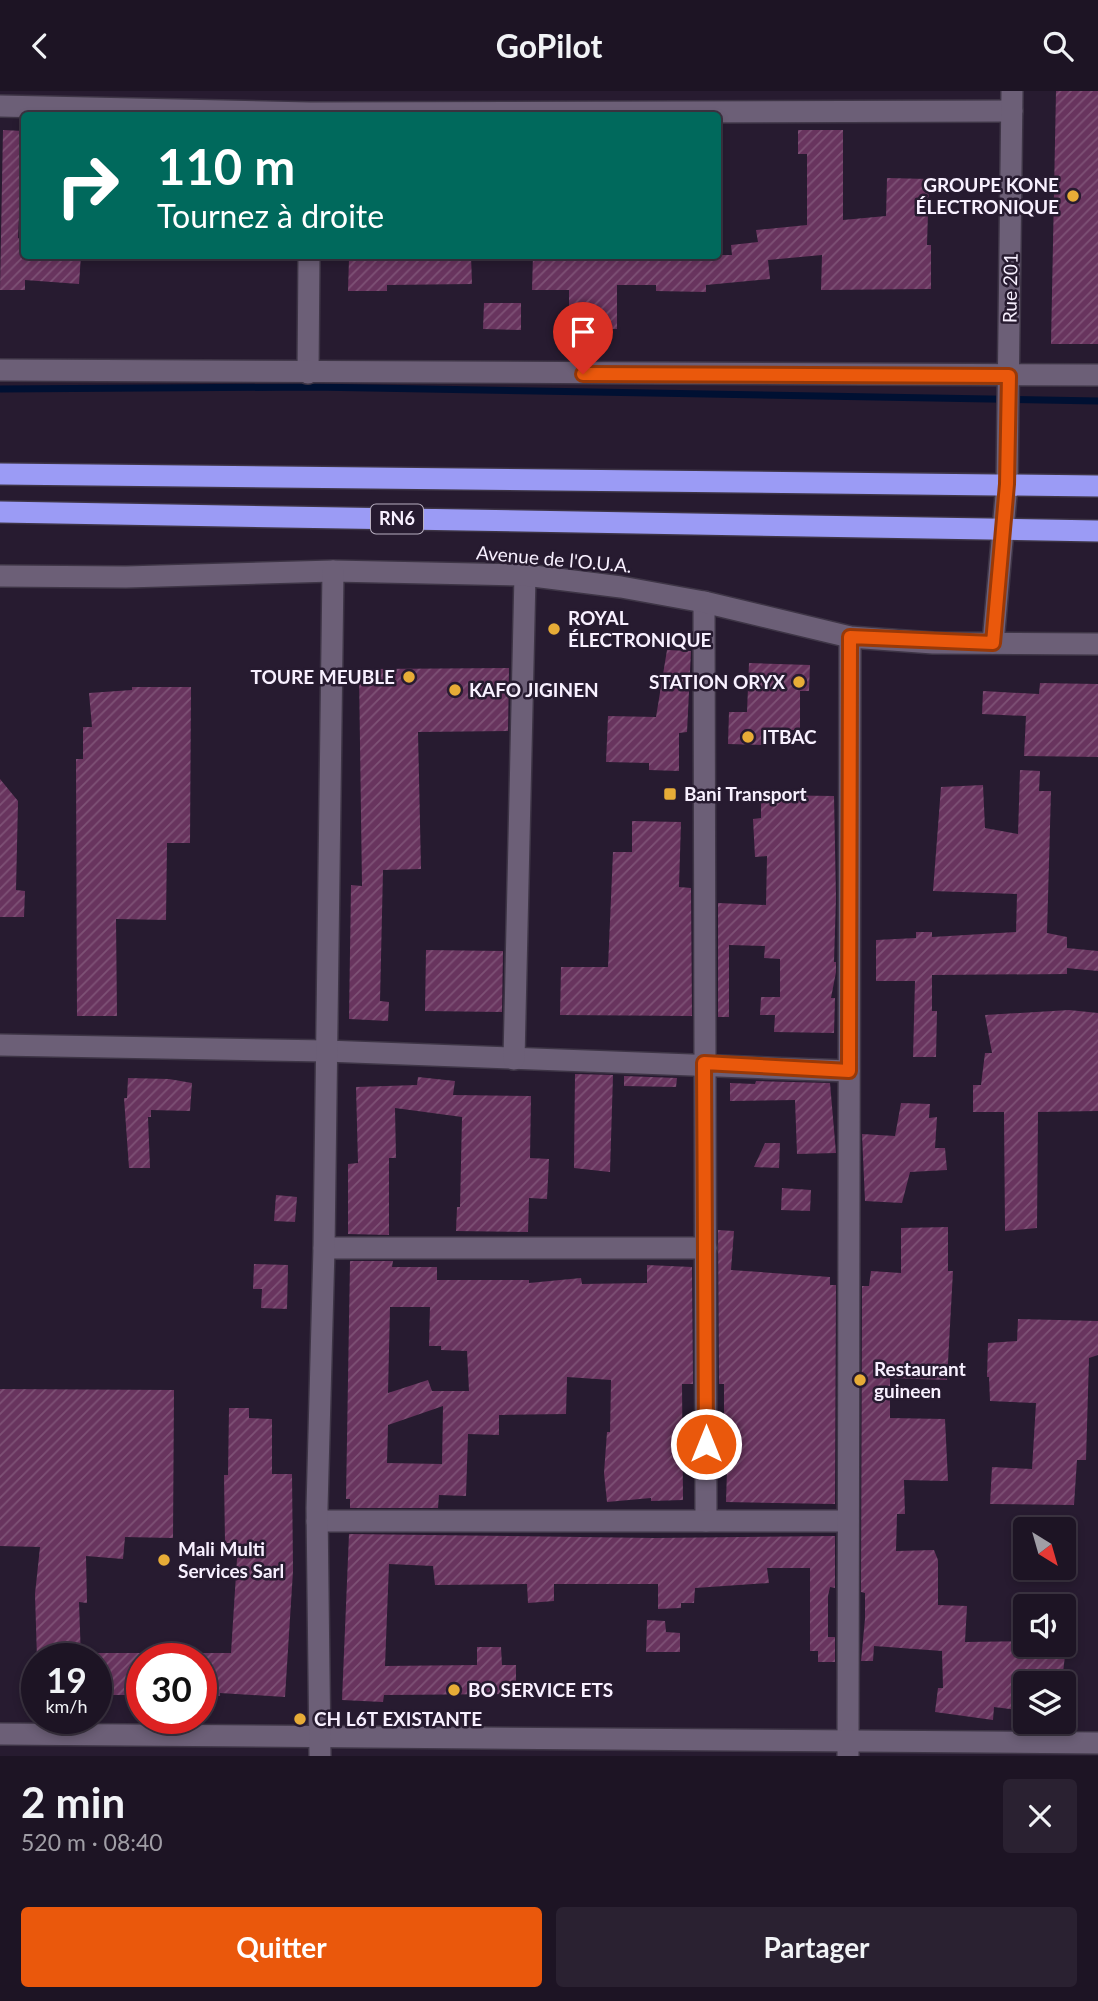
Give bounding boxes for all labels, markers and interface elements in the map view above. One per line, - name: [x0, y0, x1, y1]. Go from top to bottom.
- text: GoPilot: [496, 26, 602, 65]
- icon: back: [21, 27, 59, 65]
- icon: search: [1039, 27, 1077, 65]
- text: 110 m: [157, 137, 295, 195]
- icon: right: [42, 140, 133, 231]
- place label: GROUPE KONE ÉLECTRONIQUE: [916, 173, 1059, 218]
- marker: GROUPE KONE ÉLECTRONIQUE: [1065, 188, 1081, 204]
- text: Tournez à droite: [157, 196, 384, 235]
- street label: Rue 201: [997, 253, 1022, 323]
- pin: [553, 302, 613, 374]
- icon: arrive: [564, 313, 602, 351]
- road number: RN6: [371, 505, 423, 533]
- street label: Avenue de l'O.U.A.: [475, 540, 633, 577]
- place label: ROYAL ÉLECTRONIQUE: [568, 606, 712, 651]
- marker: ROYAL ÉLECTRONIQUE: [546, 621, 562, 637]
- place label: TOURE MEUBLE: [251, 665, 395, 688]
- marker: TOURE MEUBLE: [401, 669, 417, 685]
- place label: STATION ORYX: [649, 670, 785, 693]
- marker: STATION ORYX: [791, 674, 807, 690]
- place label: KAFO JIGINEN: [469, 678, 599, 701]
- marker: KAFO JIGINEN: [447, 682, 463, 698]
- place label: ITBAC: [762, 725, 817, 748]
- marker: ITBAC: [740, 729, 756, 745]
- place label: Bani Transport: [684, 782, 807, 805]
- marker: Bani Transport: [662, 786, 678, 802]
- place label: Restaurant guineen: [874, 1357, 966, 1402]
- marker: Restaurant guineen: [852, 1372, 868, 1388]
- position arrow: [669, 1407, 743, 1481]
- north arrow: [1013, 1517, 1076, 1580]
- map controls: [1013, 1517, 1076, 1734]
- place label: Mali Multi Services Sarl: [178, 1537, 284, 1582]
- marker: Mali Multi Services Sarl: [156, 1552, 172, 1568]
- button: sound: [1013, 1594, 1076, 1657]
- speed limit sign: 30: [126, 1643, 217, 1734]
- text: 19: [46, 1658, 87, 1700]
- button: layers: [1013, 1671, 1076, 1734]
- place label: BO SERVICE ETS: [468, 1678, 613, 1701]
- marker: BO SERVICE ETS: [446, 1682, 462, 1698]
- text: km/h: [45, 1695, 88, 1717]
- place label: CH L6T EXISTANTE: [314, 1707, 482, 1730]
- marker: CH L6T EXISTANTE: [292, 1711, 308, 1727]
- text: 2 min: [21, 1777, 125, 1827]
- button: close: [1003, 1779, 1077, 1853]
- text: 520 m · 08:40: [21, 1828, 163, 1856]
- button: Quitter: [21, 1907, 542, 1987]
- button: Partager: [556, 1907, 1077, 1987]

